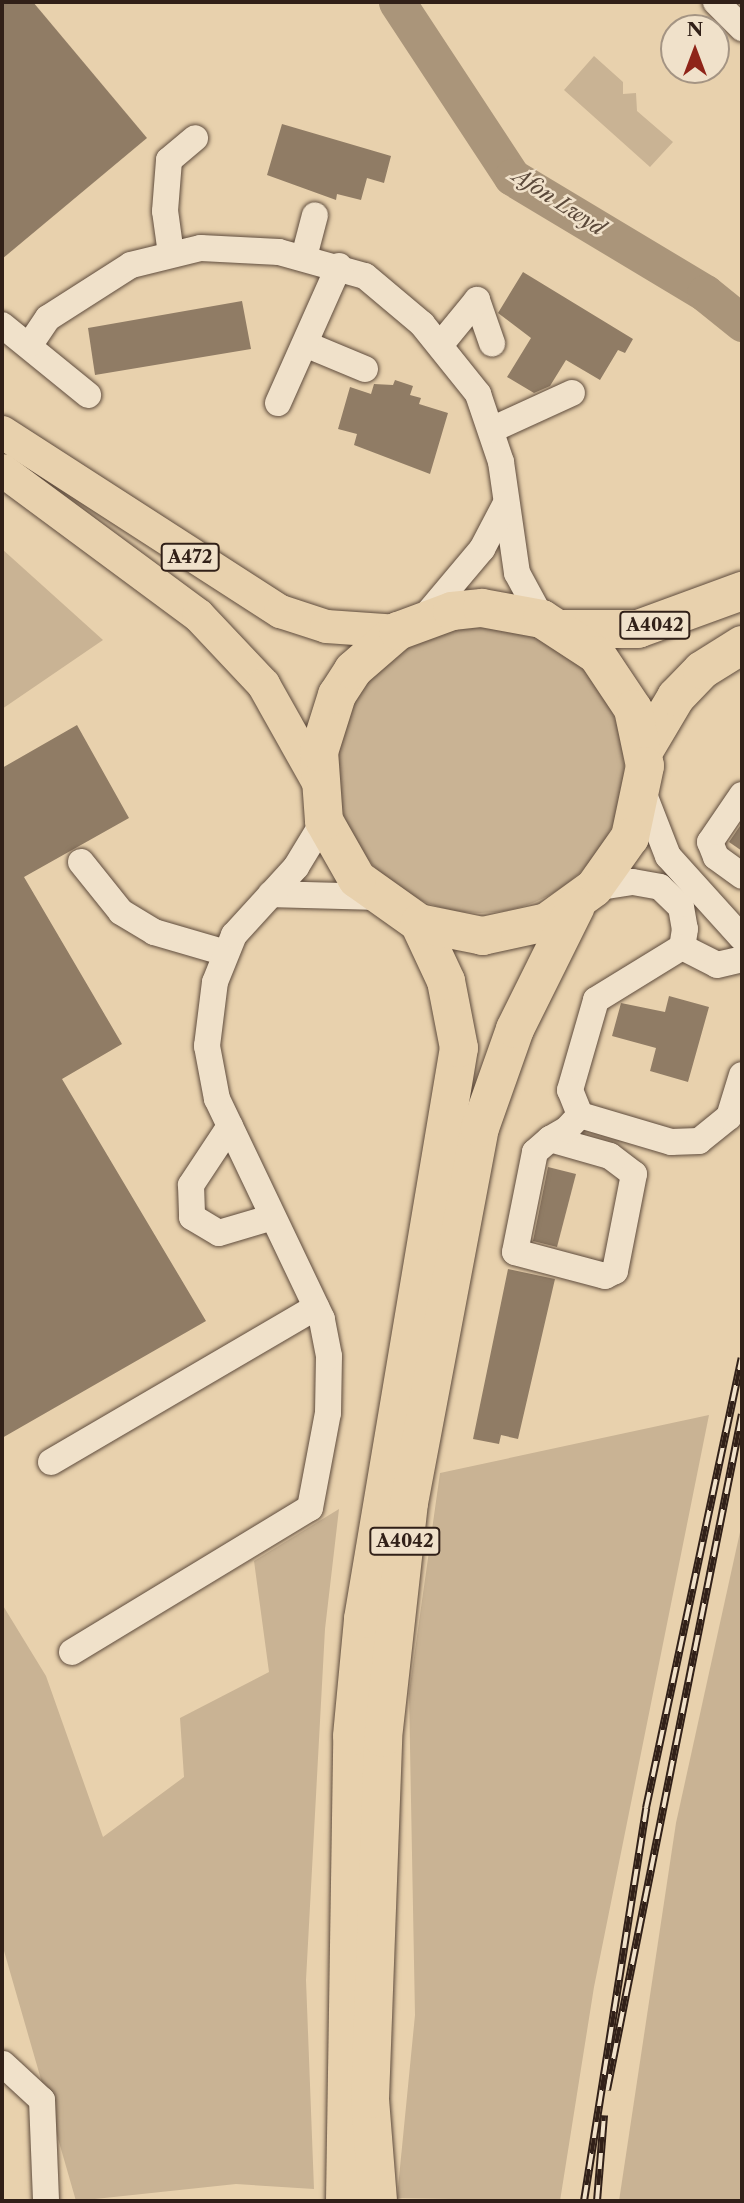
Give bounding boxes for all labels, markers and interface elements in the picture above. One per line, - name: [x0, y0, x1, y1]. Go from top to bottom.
- north arrow: [660, 14, 730, 84]
- text: N: [687, 18, 703, 41]
- water label: Afon Lwyd: [508, 163, 610, 241]
- road number: A472: [160, 542, 220, 572]
- road number: A4042: [618, 610, 692, 640]
- road number: A4042: [368, 1526, 442, 1556]

